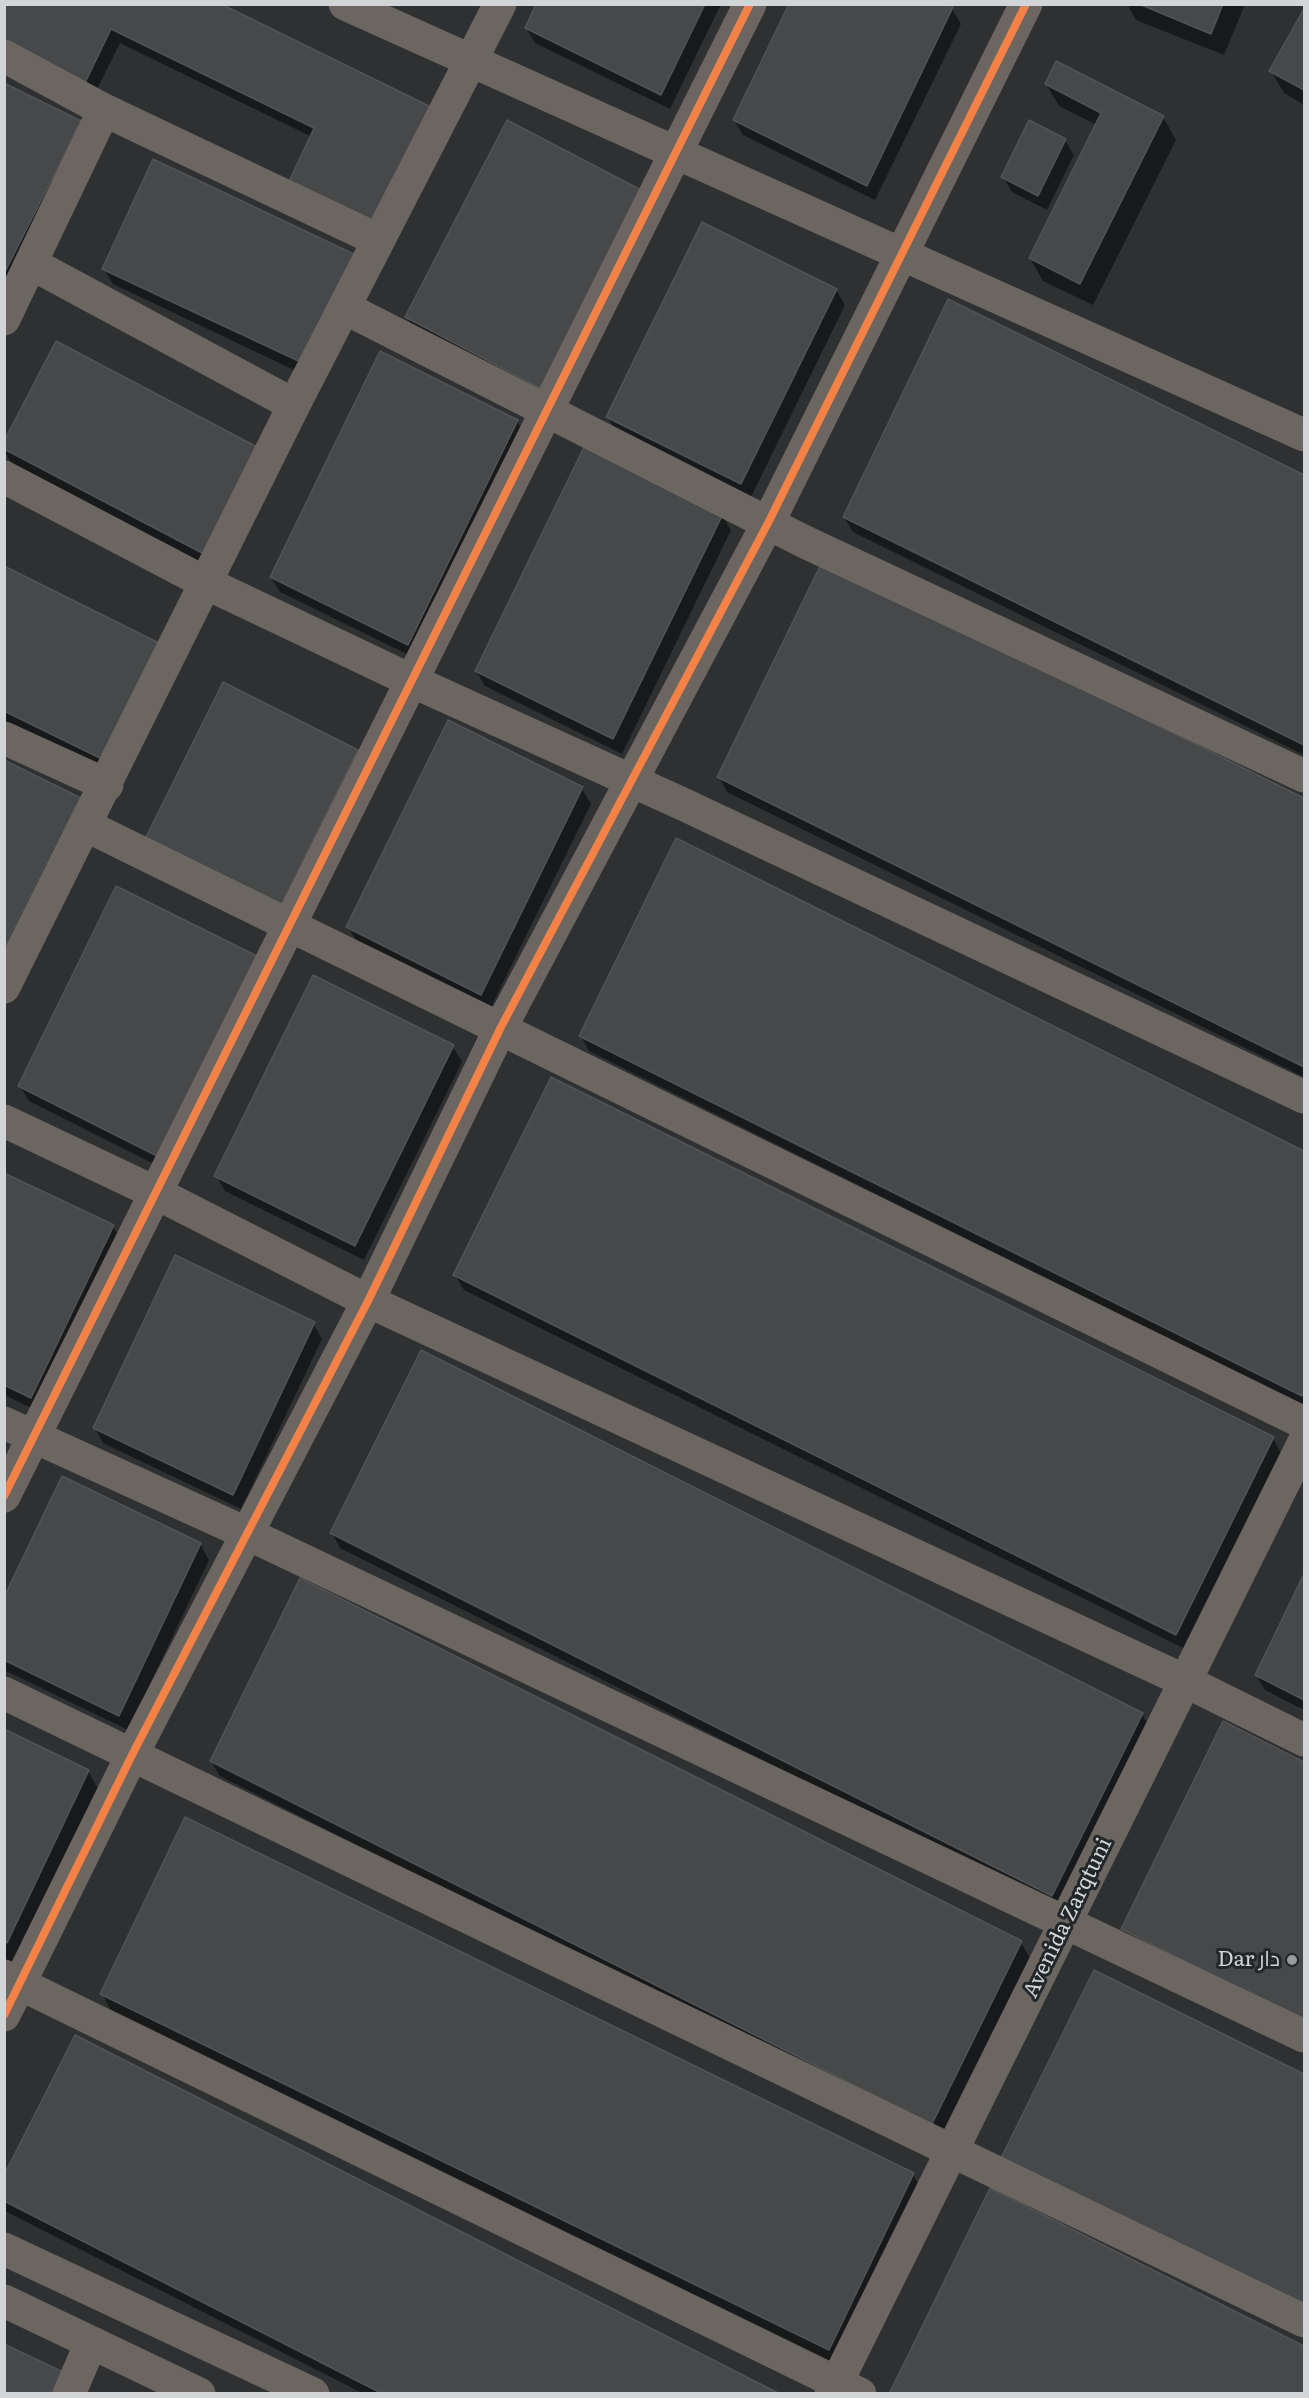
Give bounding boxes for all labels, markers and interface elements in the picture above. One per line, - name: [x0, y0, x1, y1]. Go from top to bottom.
- street label: Avenida Zarqtuni: [1018, 1834, 1118, 2002]
- place label: Dar دار: [1217, 1947, 1280, 1973]
- marker: Dar دار: [1285, 1953, 1299, 1967]

